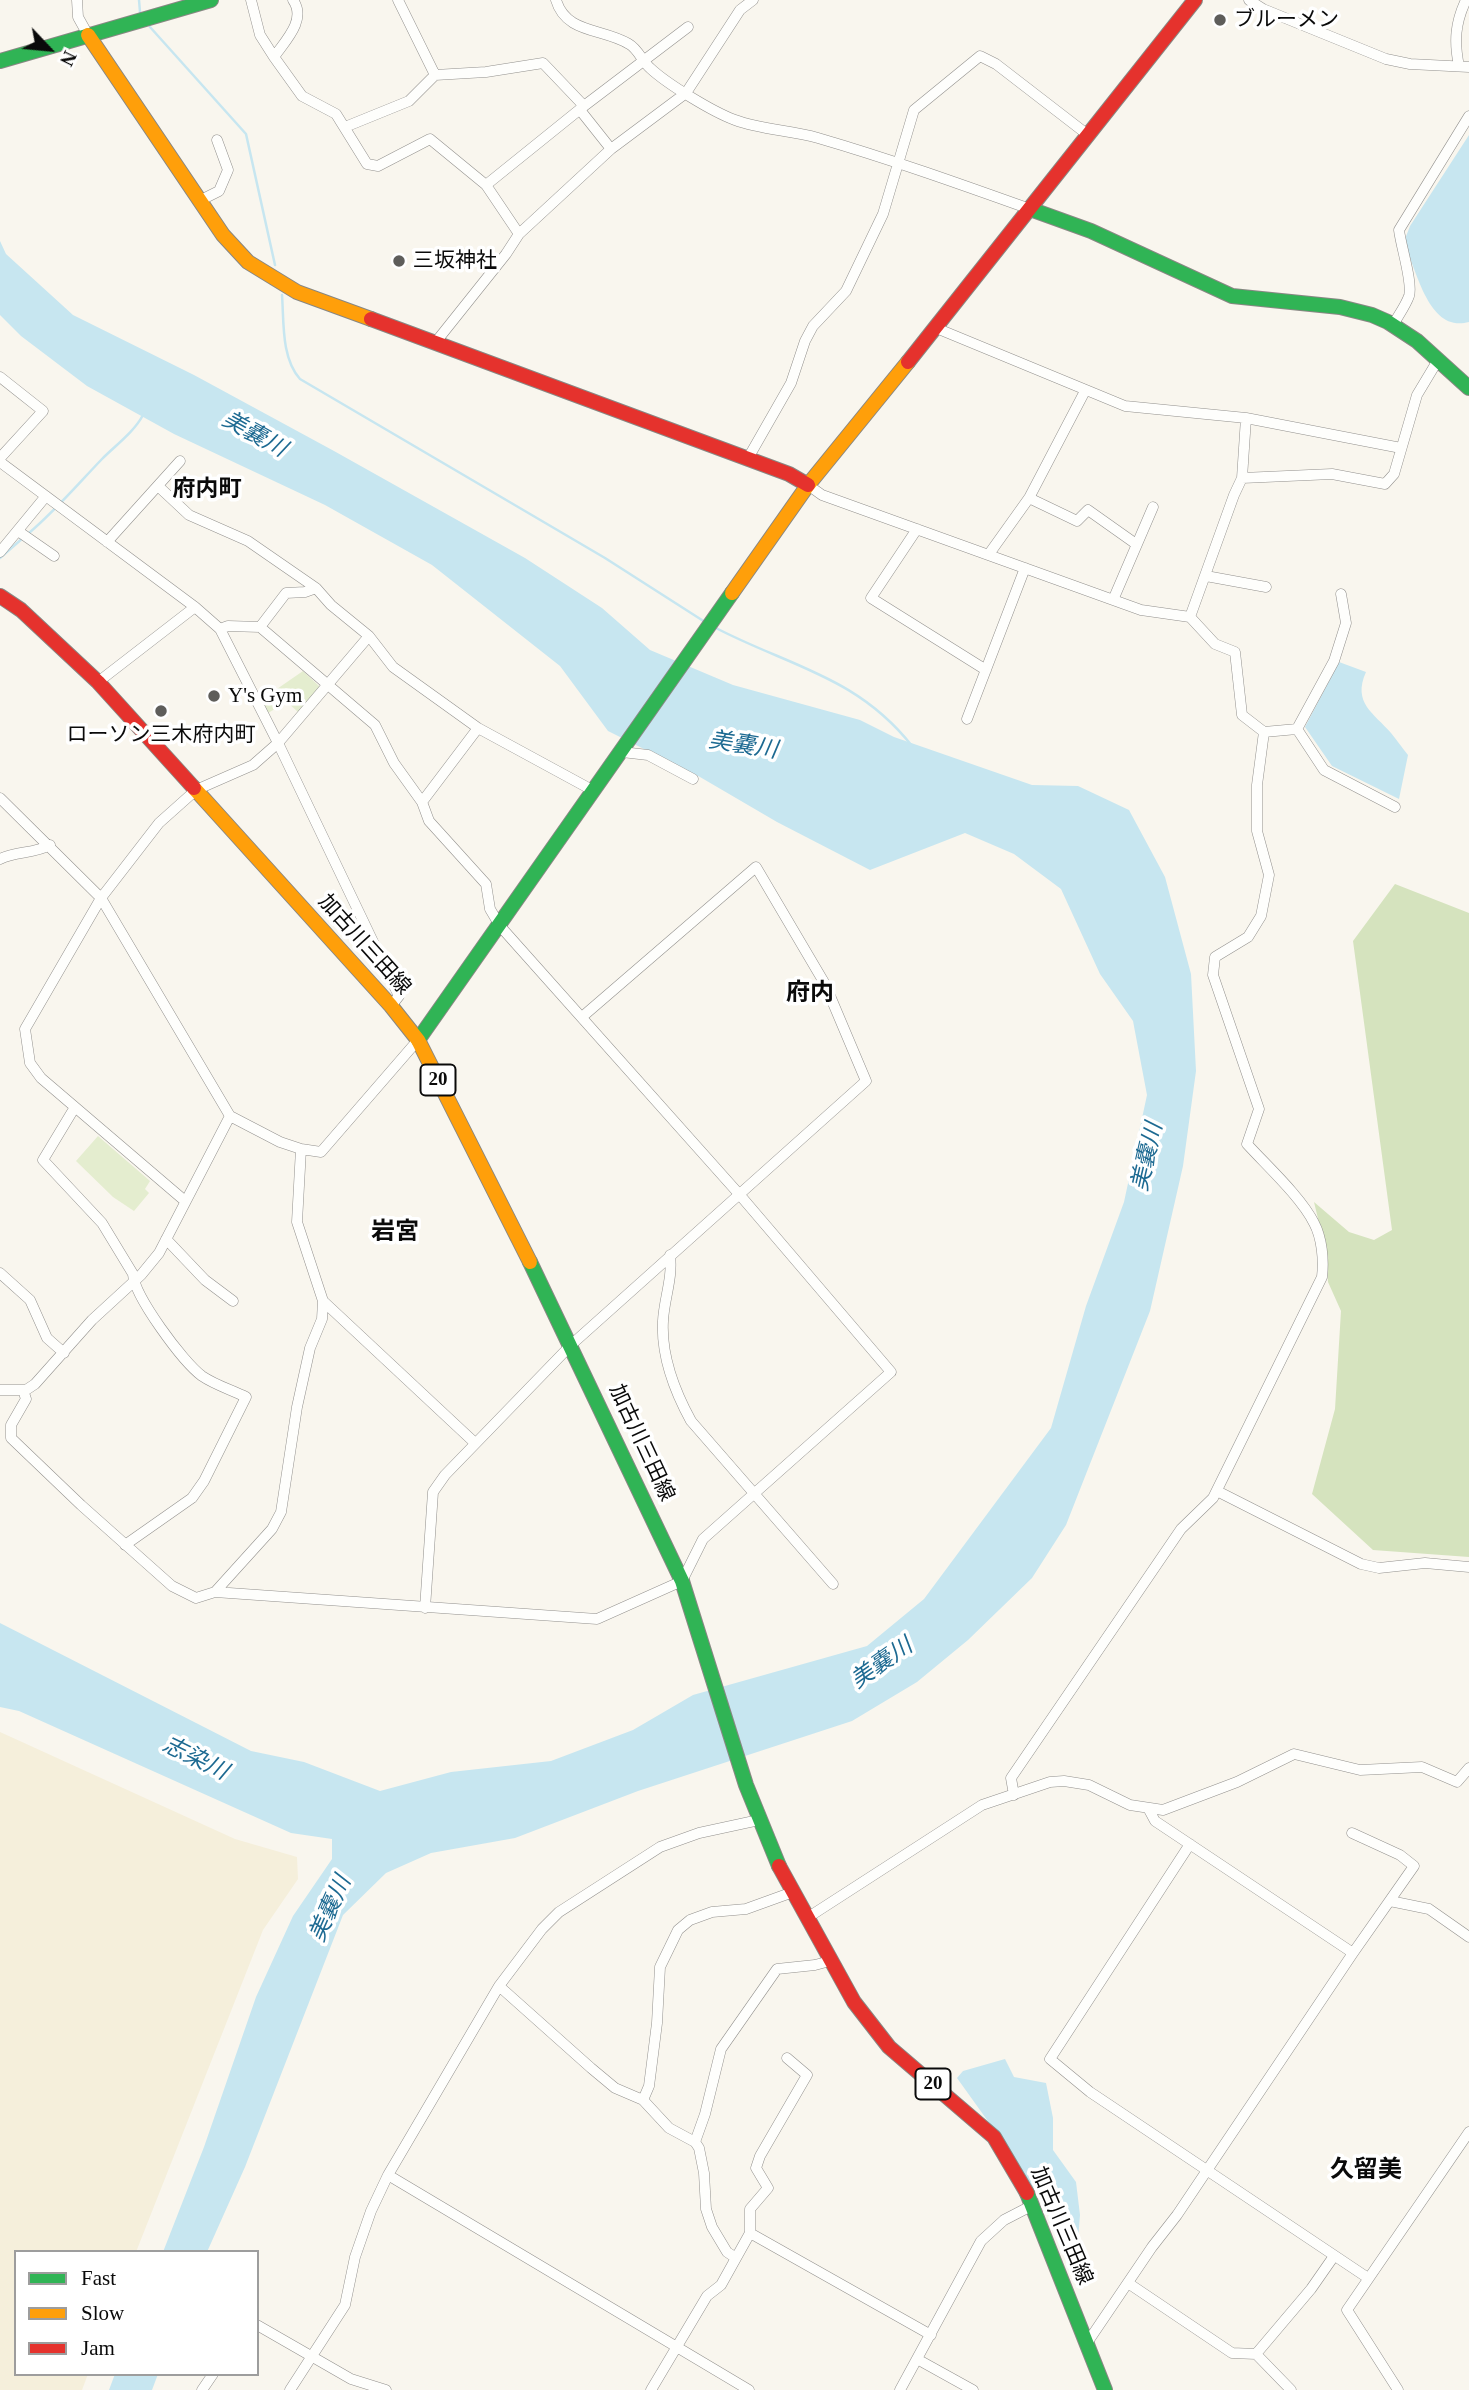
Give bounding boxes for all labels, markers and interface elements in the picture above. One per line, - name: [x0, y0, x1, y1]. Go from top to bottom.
- place label: ブルーメン: [1234, 7, 1339, 33]
- marker: ブルーメン: [1212, 12, 1228, 28]
- north arrow: [14, 14, 84, 84]
- text: N: [56, 48, 81, 69]
- place label: 三坂神社: [413, 248, 497, 274]
- marker: 三坂神社: [391, 253, 407, 269]
- water label: 美嚢川: [217, 406, 291, 464]
- district label: 府内町: [173, 476, 241, 504]
- place label: Y's Gym: [228, 683, 302, 709]
- marker: Y's Gym: [206, 688, 222, 704]
- marker: ローソン三木府内町: [153, 703, 169, 719]
- place label: ローソン三木府内町: [67, 722, 255, 748]
- water label: 美嚢川: [707, 727, 779, 765]
- street label: 加古川三田線: [312, 890, 416, 1000]
- district label: 府内: [786, 980, 834, 1008]
- road number: 20: [420, 1064, 456, 1096]
- water label: 美嚢川: [1127, 1120, 1169, 1194]
- district label: 岩宮: [371, 1219, 419, 1247]
- street label: 加古川三田線: [603, 1381, 679, 1505]
- water label: 美嚢川: [846, 1633, 918, 1695]
- water label: 志染川: [158, 1731, 232, 1787]
- water label: 美嚢川: [304, 1872, 358, 1946]
- road number: 20: [916, 2068, 950, 2100]
- district label: 久留美: [1330, 2157, 1402, 2185]
- street label: 加古川三田線: [1025, 2163, 1097, 2289]
- legend: [14, 2250, 259, 2376]
- text: Fast: [81, 2266, 116, 2290]
- text: Slow: [81, 2301, 124, 2325]
- text: Jam: [81, 2336, 115, 2360]

